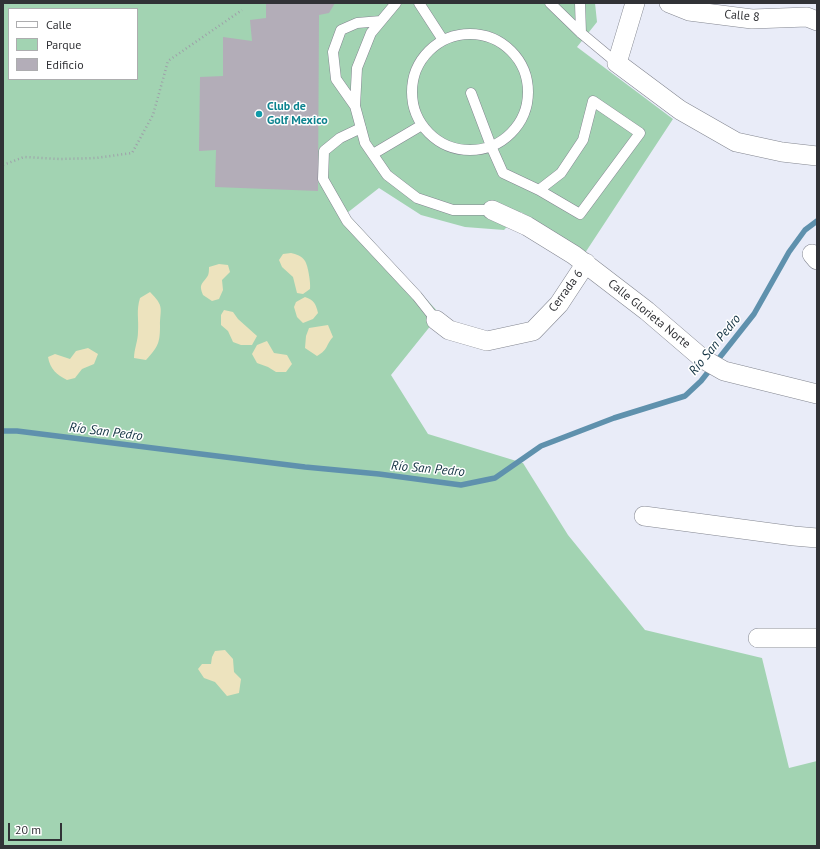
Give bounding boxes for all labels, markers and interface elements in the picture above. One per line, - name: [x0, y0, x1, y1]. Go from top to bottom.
- street label: Calle 8: [724, 7, 760, 25]
- legend: [8, 8, 138, 80]
- text: Calle: [46, 17, 72, 32]
- text: Parque: [46, 37, 81, 52]
- text: Edificio: [46, 57, 84, 72]
- place label: Club de Golf Mexico: [267, 100, 328, 128]
- marker: Club de Golf Mexico: [254, 109, 264, 119]
- street label: Cerrada 6: [546, 267, 586, 315]
- street label: Calle Glorieta Norte: [605, 276, 693, 352]
- water label: Río San Pedro: [686, 311, 744, 379]
- water label: Río San Pedro: [68, 420, 144, 444]
- water label: Río San Pedro: [391, 458, 465, 480]
- scale bar: [10, 815, 64, 841]
- text: 20 m: [15, 822, 41, 837]

